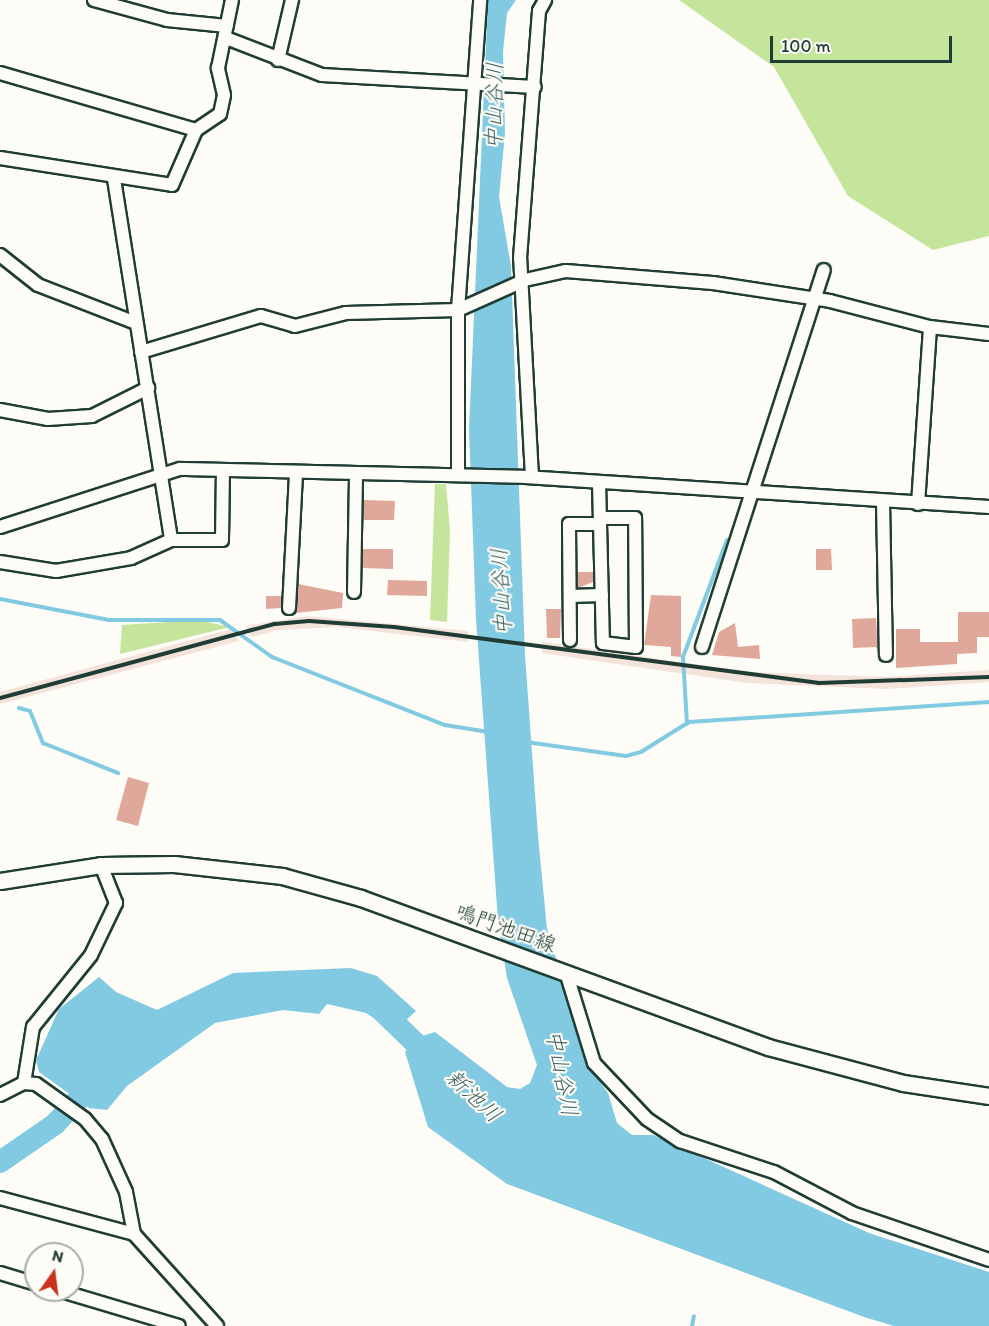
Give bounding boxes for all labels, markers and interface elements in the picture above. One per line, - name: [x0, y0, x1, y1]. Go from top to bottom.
- scale bar: [773, 24, 954, 62]
- text: 100 m: [781, 35, 831, 57]
- water label: 中山谷川: [480, 62, 508, 150]
- water label: 中山谷川: [486, 547, 516, 637]
- street label: 鳴門池田線: [452, 898, 560, 958]
- water label: 中山谷川: [541, 1027, 583, 1119]
- water label: 新池川: [441, 1064, 507, 1128]
- north arrow: [24, 1242, 84, 1302]
- text: N: [50, 1245, 66, 1267]

